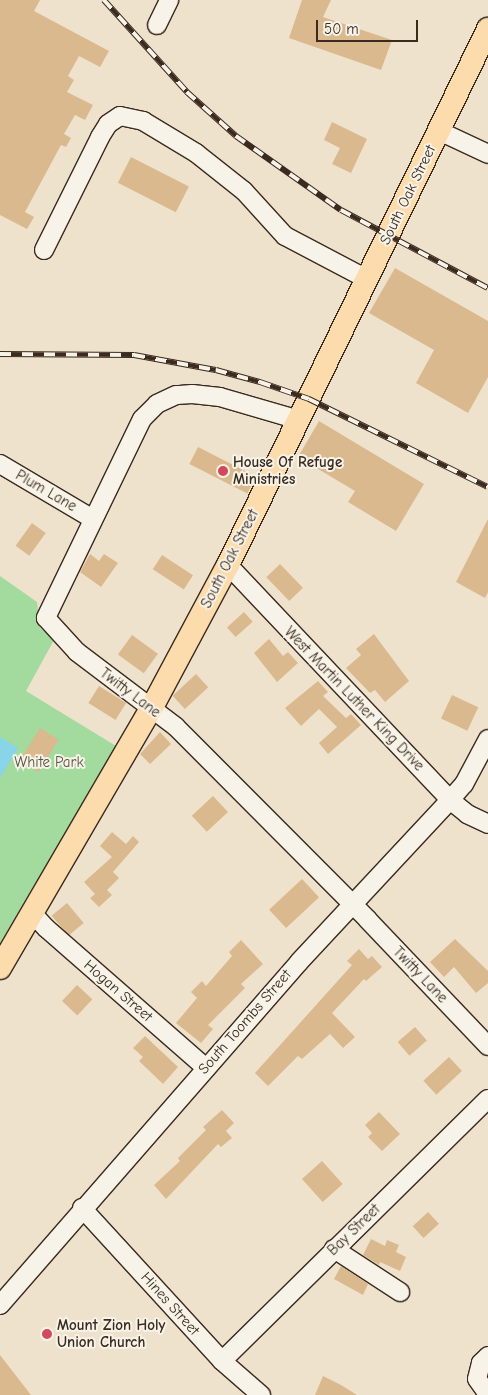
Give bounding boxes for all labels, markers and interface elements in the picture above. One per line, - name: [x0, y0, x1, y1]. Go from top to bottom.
- scale bar: [318, 10, 420, 42]
- text: 50 m: [324, 20, 359, 38]
- street label: South Oak Street: [376, 142, 440, 248]
- place label: House Of Refuge Ministries: [233, 453, 342, 488]
- marker: House Of Refuge Ministries: [217, 465, 229, 477]
- street label: Plum Lane: [12, 466, 80, 516]
- street label: South Oak Street: [197, 507, 263, 611]
- street label: West Martin Luther King Drive: [280, 623, 428, 775]
- street label: Twitty Lane: [96, 664, 164, 722]
- park label: White Park: [14, 754, 84, 772]
- street label: Twitty Lane: [389, 943, 451, 1007]
- street label: Hogan Street: [80, 956, 156, 1026]
- street label: South Toombs Street: [195, 966, 295, 1078]
- street label: Bay Street: [324, 1200, 384, 1260]
- street label: Hines Street: [137, 1269, 203, 1339]
- place label: Mount Zion Holy Union Church: [57, 1316, 165, 1351]
- marker: Mount Zion Holy Union Church: [41, 1328, 53, 1340]

